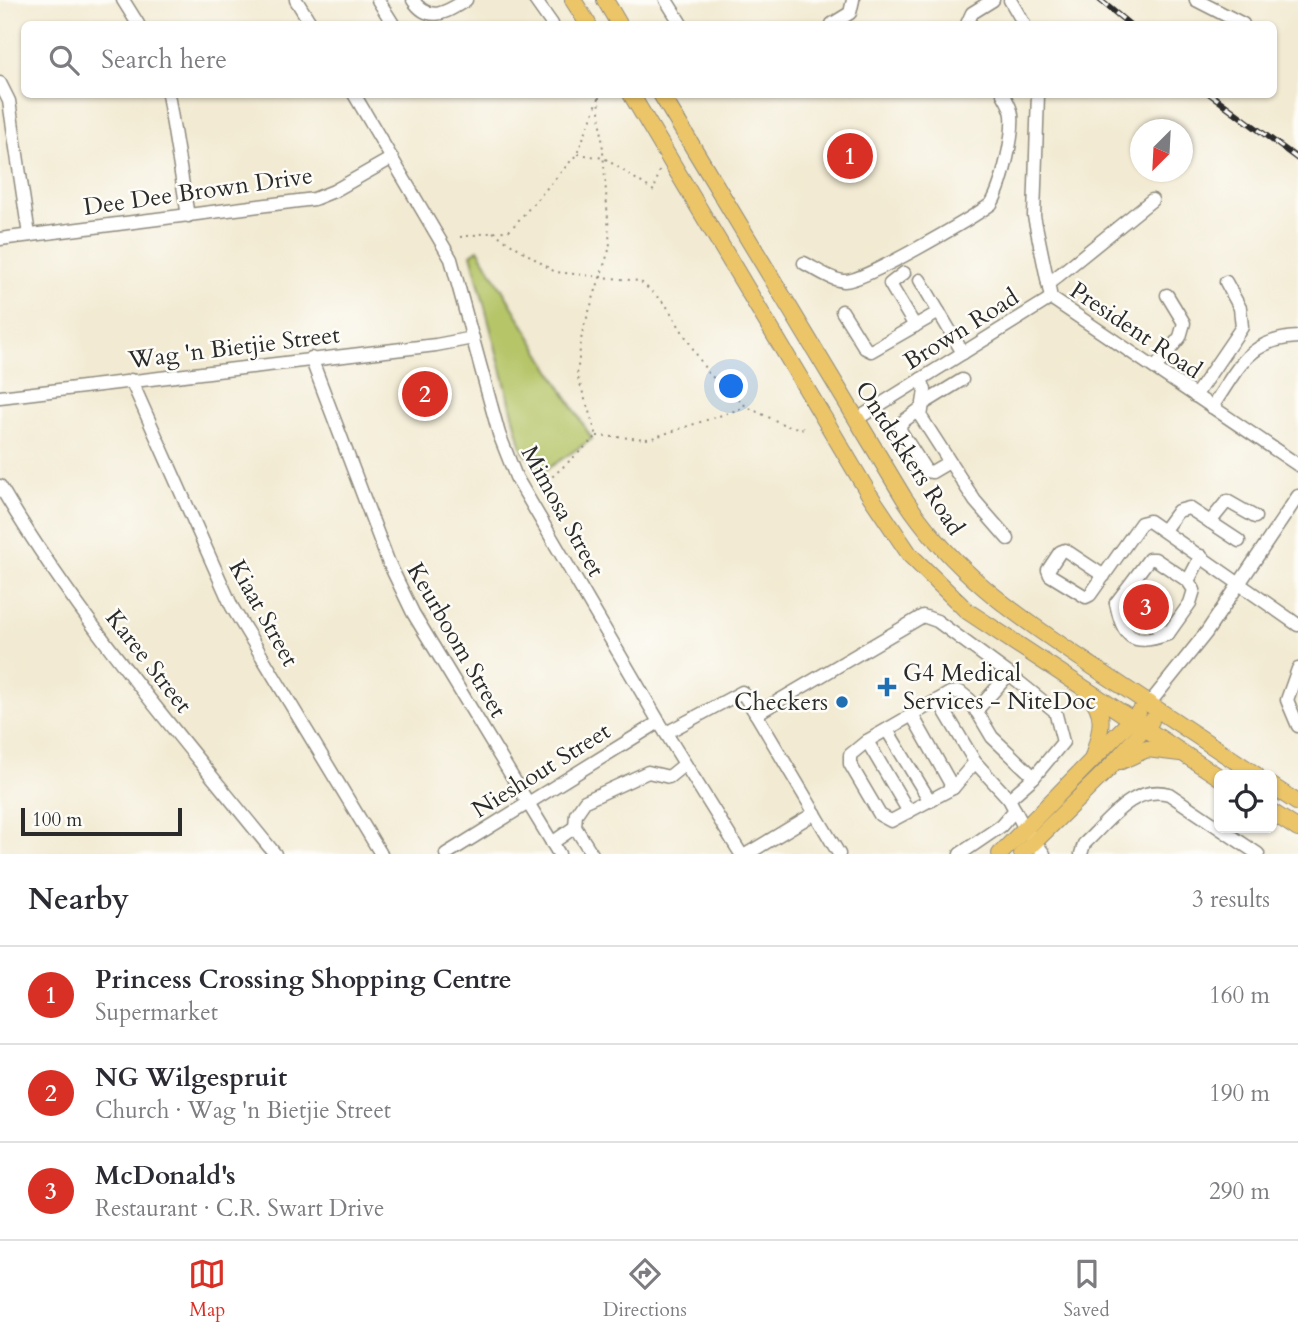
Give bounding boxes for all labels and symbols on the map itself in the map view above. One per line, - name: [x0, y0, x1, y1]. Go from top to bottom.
- north arrow: [1130, 119, 1193, 182]
- pin: 1: [827, 130, 873, 182]
- street label: Dee Dee Brown Drive: [81, 159, 315, 224]
- street label: President Road: [1063, 274, 1208, 387]
- street label: Brown Road: [897, 281, 1025, 378]
- street label: Wag 'n Bietjie Street: [126, 318, 342, 377]
- pin: 2: [402, 368, 448, 420]
- your location: [714, 369, 748, 403]
- street label: Ontdekkers Road: [847, 375, 972, 542]
- street label: Mimosa Street: [513, 440, 612, 583]
- street label: Kiaat Street: [221, 554, 307, 673]
- street label: Keurboom Street: [399, 557, 515, 724]
- pin: 3: [1123, 581, 1169, 633]
- street label: Karee Street: [98, 603, 200, 720]
- place label: G4 Medical Services - NiteDoc: [903, 657, 1096, 718]
- marker: G4 Medical Services - NiteDoc: [877, 677, 897, 697]
- place label: Checkers: [734, 686, 828, 719]
- marker: Checkers: [834, 694, 850, 710]
- street label: Nieshout Street: [466, 715, 617, 826]
- scale bar: [21, 805, 182, 837]

